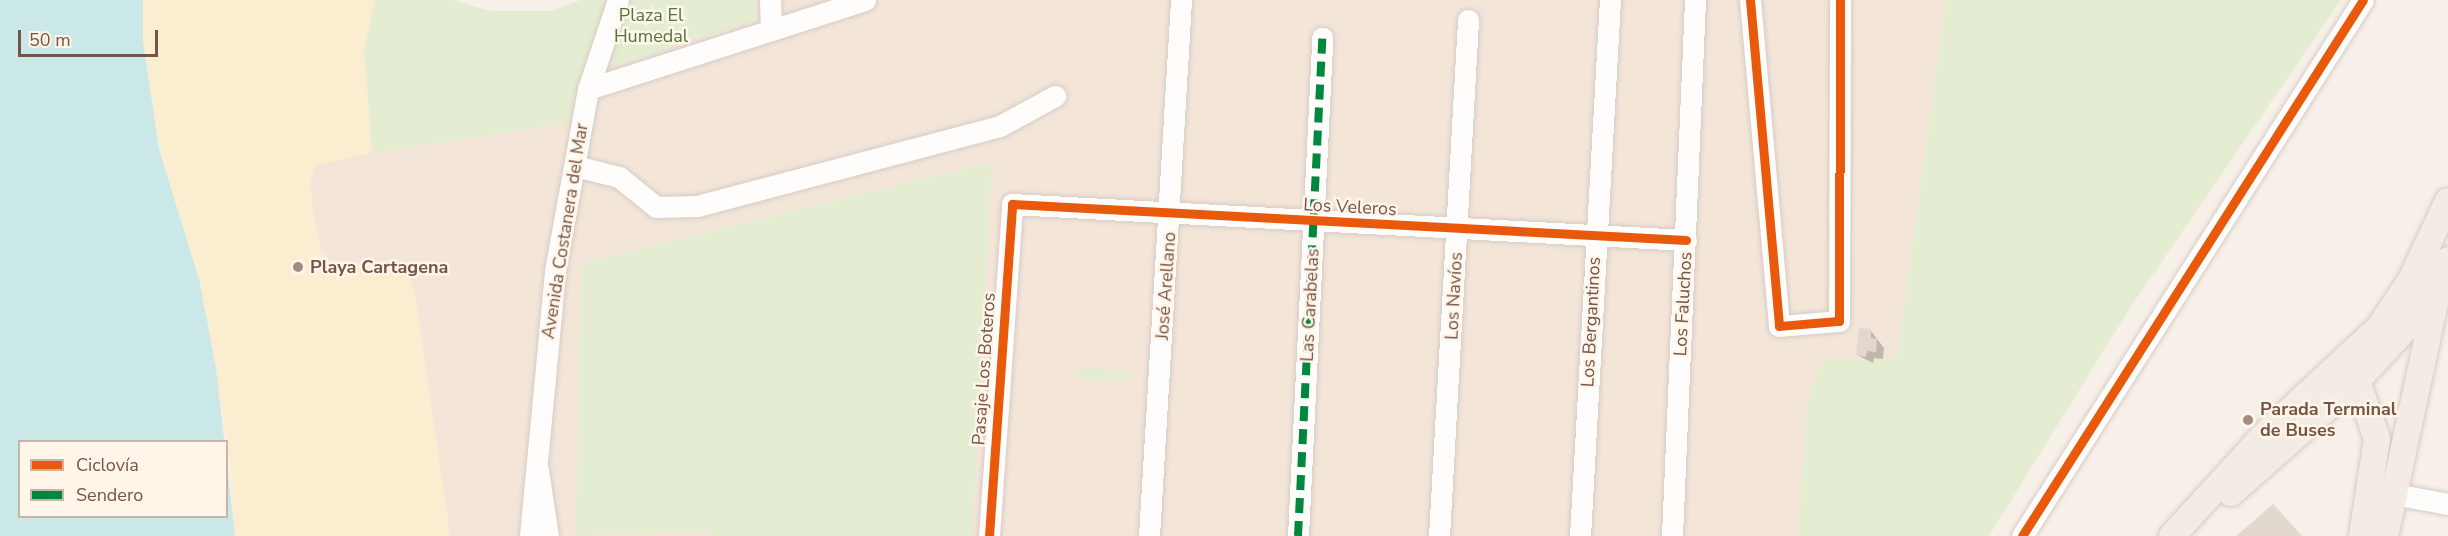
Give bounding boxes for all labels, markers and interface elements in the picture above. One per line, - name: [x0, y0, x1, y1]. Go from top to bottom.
- park label: Plaza El Humedal: [614, 5, 688, 48]
- scale bar: [21, 18, 160, 56]
- text: 50 m: [29, 28, 71, 52]
- street label: Avenida Costanera del Mar: [537, 122, 593, 340]
- street label: Los Veleros: [1303, 194, 1397, 220]
- street label: José Arellano: [1151, 231, 1181, 341]
- street label: Las Carabelas: [1296, 248, 1324, 362]
- street label: Los Faluchos: [1669, 251, 1697, 357]
- street label: Los Navíos: [1441, 252, 1467, 340]
- place label: Playa Cartagena: [310, 256, 448, 278]
- street label: Los Bergantinos: [1577, 256, 1605, 388]
- marker: Playa Cartagena: [291, 260, 305, 274]
- street label: Pasaje Los Boteros: [968, 292, 1000, 446]
- place label: Parada Terminal de Buses: [2260, 399, 2397, 442]
- marker: Parada Terminal de Buses: [2241, 413, 2255, 427]
- legend: [18, 440, 228, 518]
- text: Ciclovía: [76, 453, 139, 477]
- text: Sendero: [76, 483, 143, 507]

